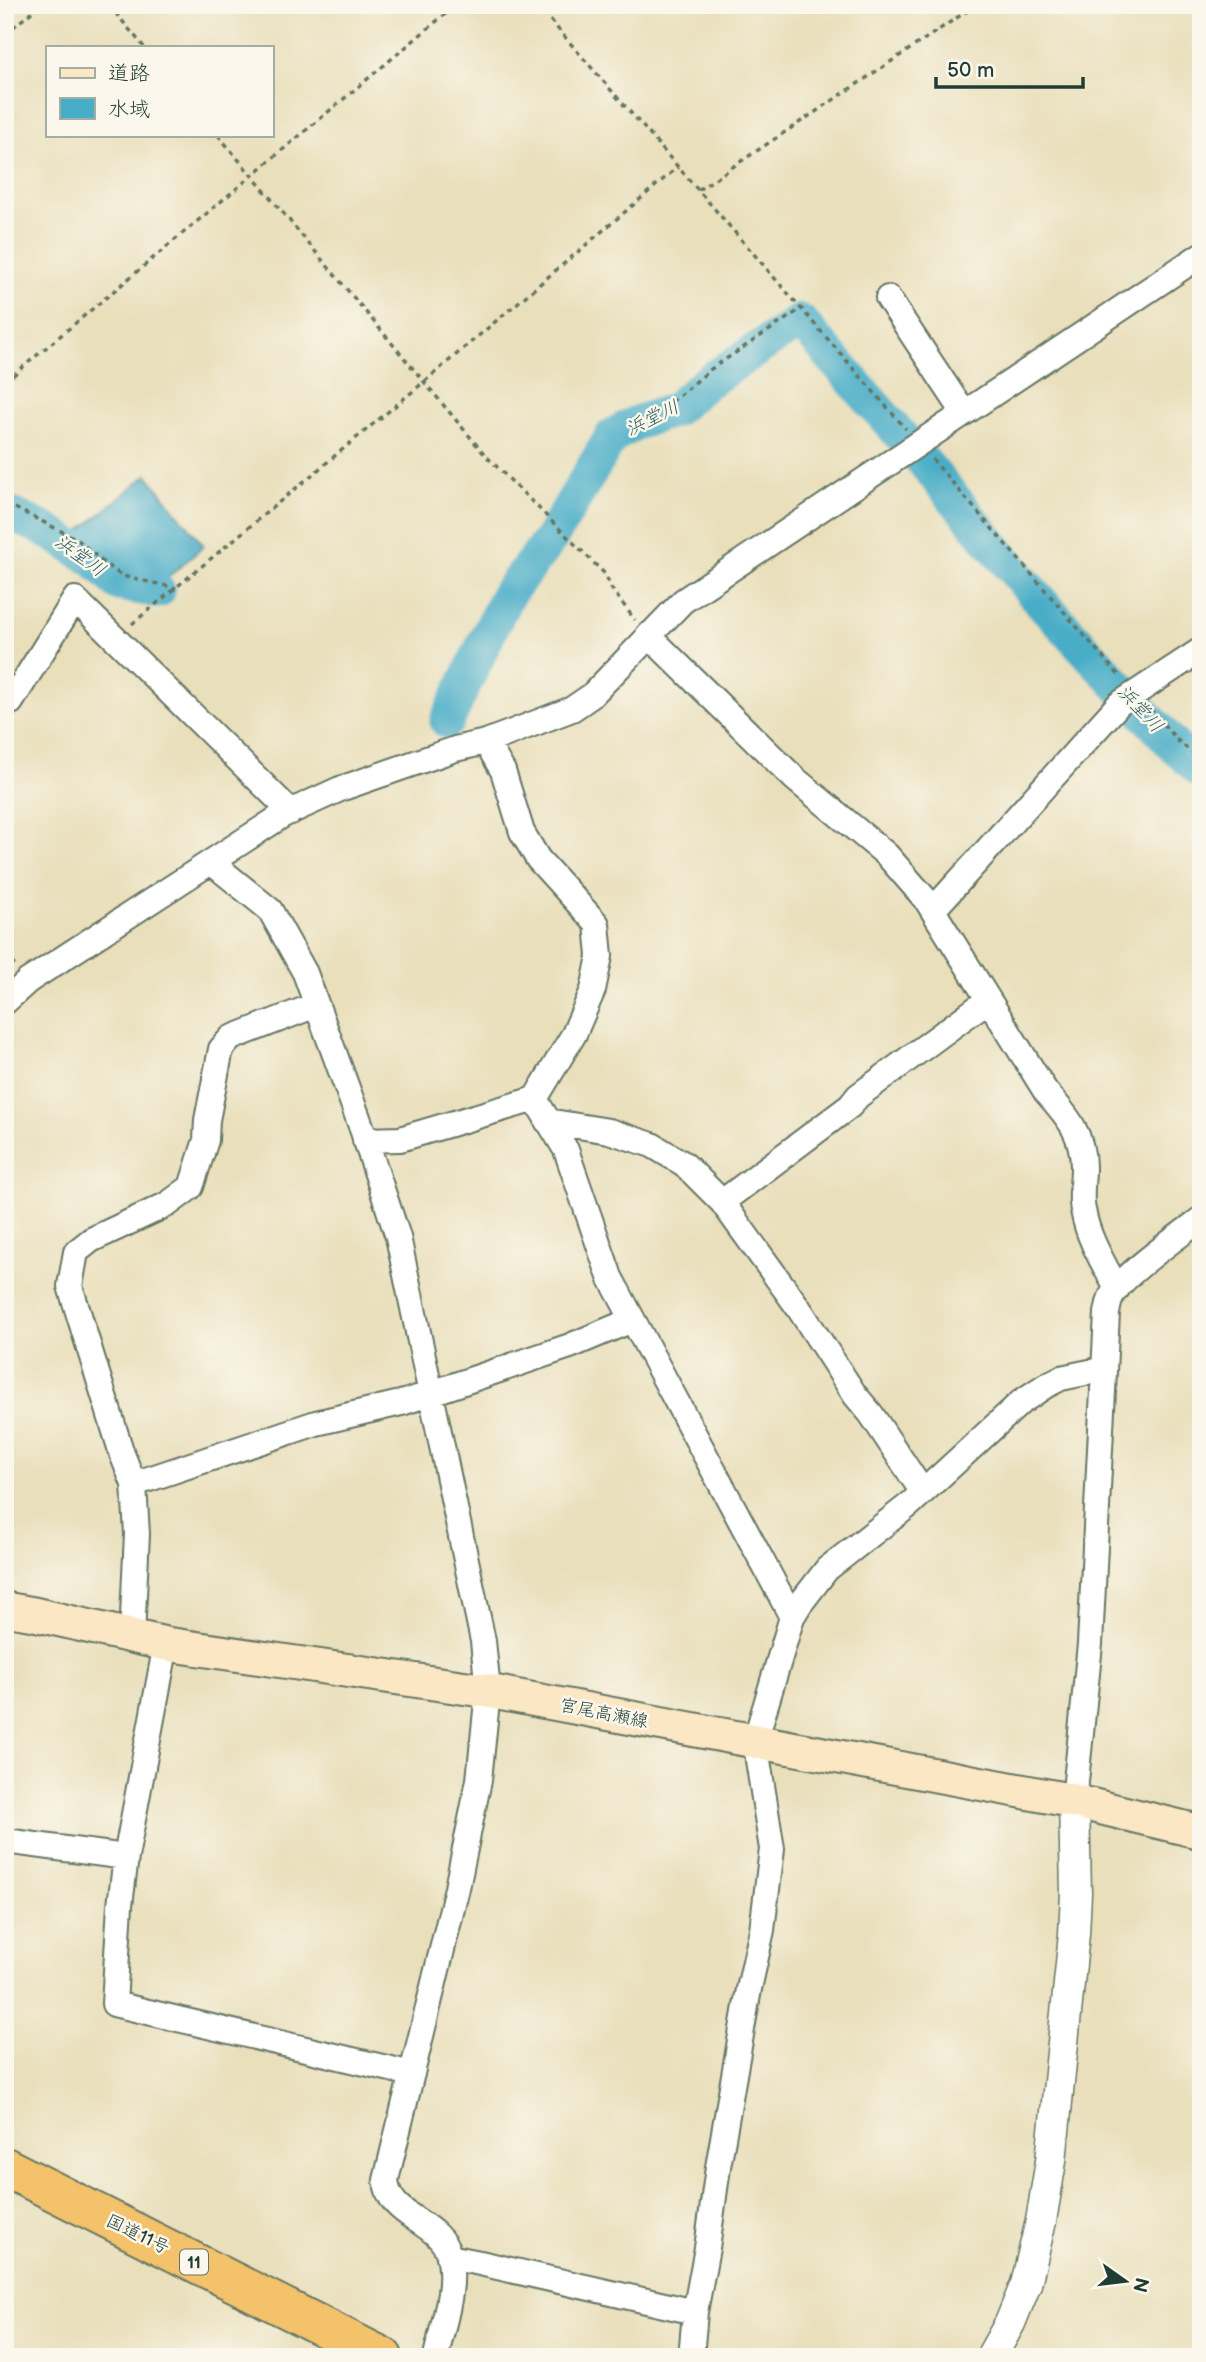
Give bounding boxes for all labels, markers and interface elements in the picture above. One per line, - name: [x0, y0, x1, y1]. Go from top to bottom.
- legend: [46, 46, 273, 136]
- scale bar: [936, 46, 1084, 90]
- text: 50 m: [947, 58, 994, 83]
- text: 道路: [108, 61, 150, 86]
- text: 水域: [108, 97, 150, 122]
- water label: 浜堂川: [622, 396, 683, 441]
- water label: 浜堂川: [50, 530, 110, 582]
- water label: 浜堂川: [1112, 680, 1168, 738]
- street label: 宮尾高瀬線: [558, 1695, 650, 1732]
- street label: 国道11号: [103, 2210, 173, 2259]
- north arrow: [1090, 2246, 1160, 2316]
- road number: 11: [180, 2250, 208, 2274]
- text: N: [1127, 2275, 1153, 2294]

